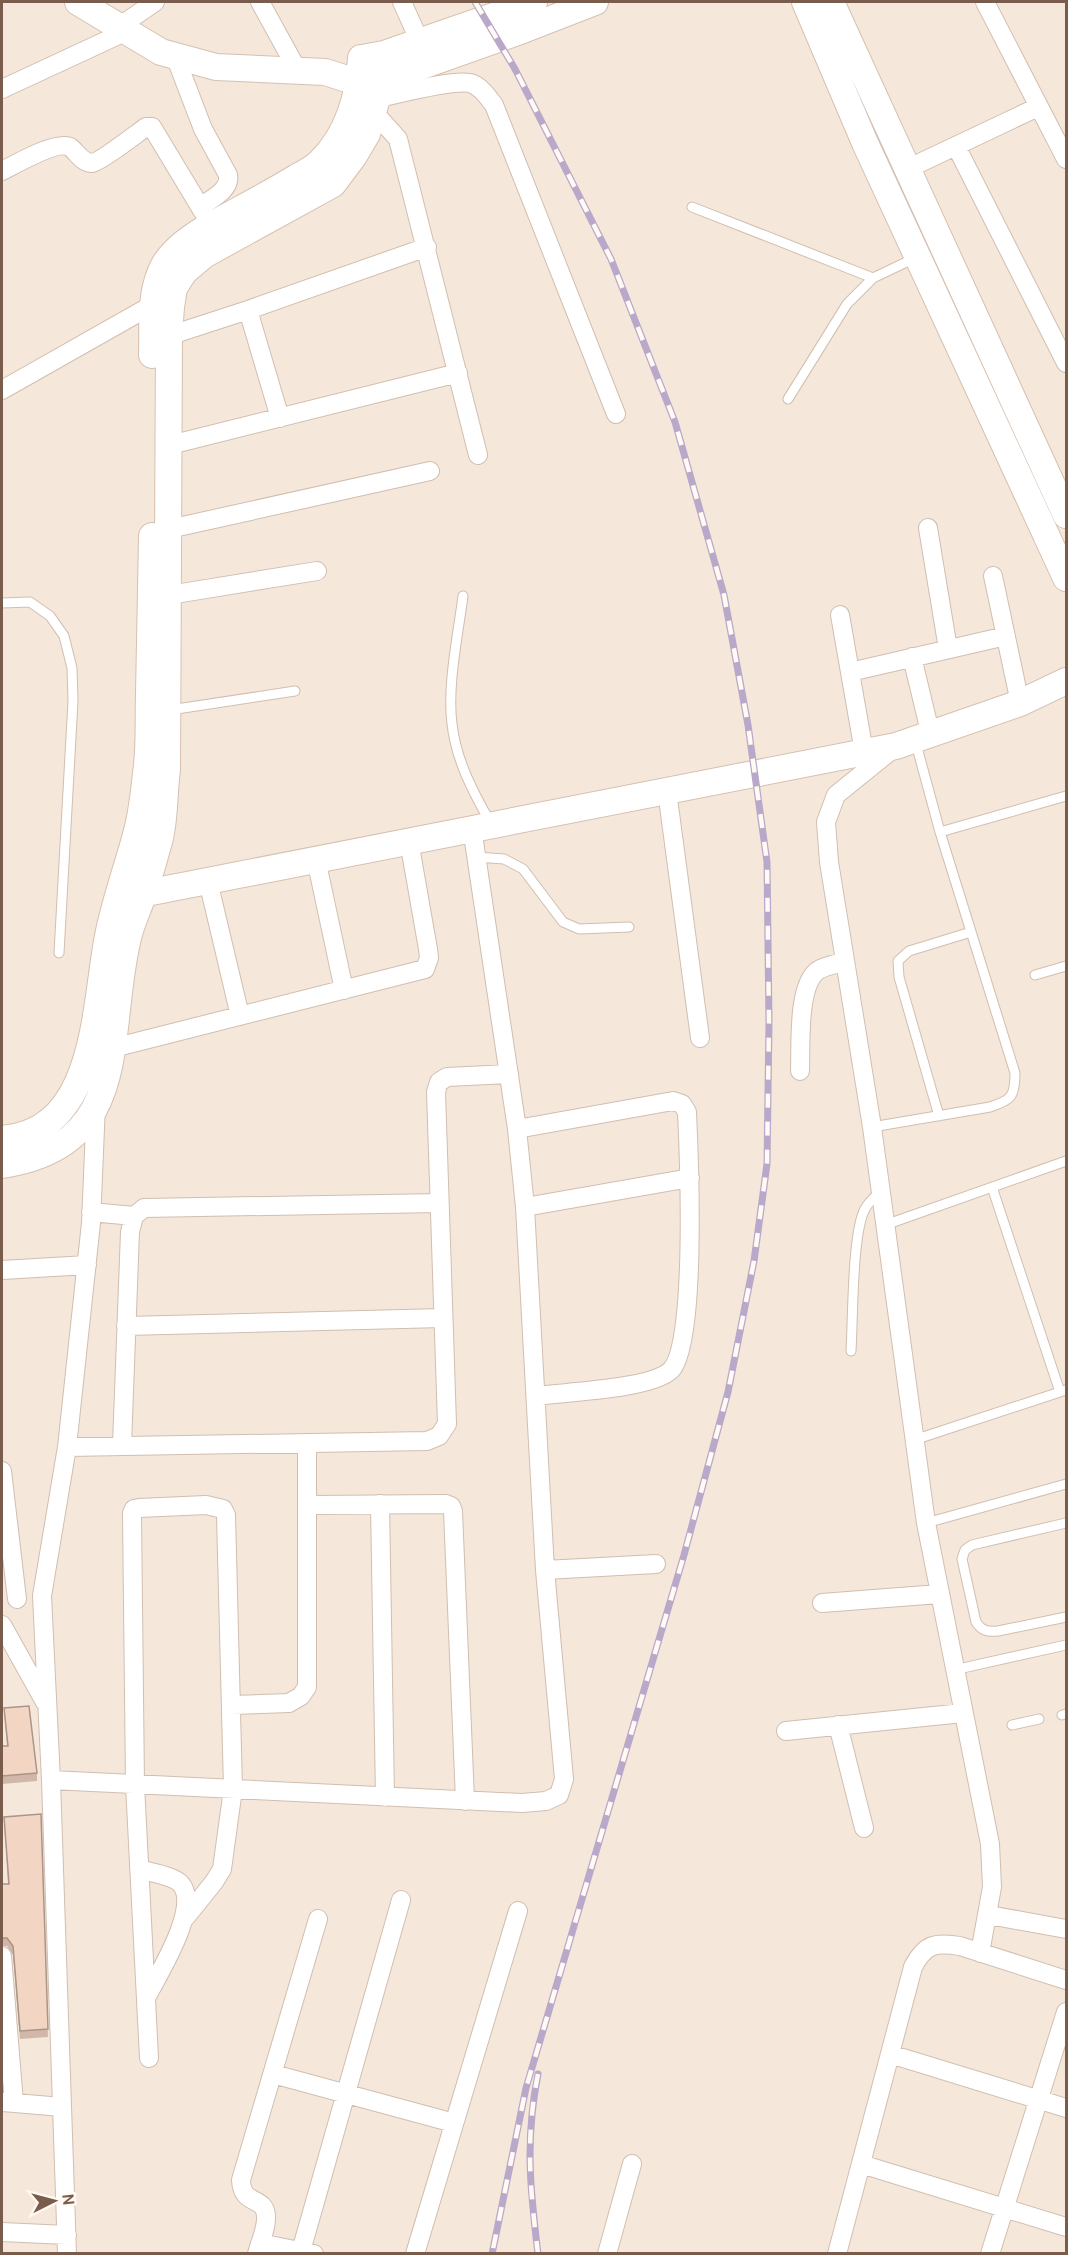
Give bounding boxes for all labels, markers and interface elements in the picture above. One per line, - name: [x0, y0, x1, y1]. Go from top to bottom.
- north arrow: [24, 2171, 84, 2231]
- text: N: [58, 2193, 78, 2206]

